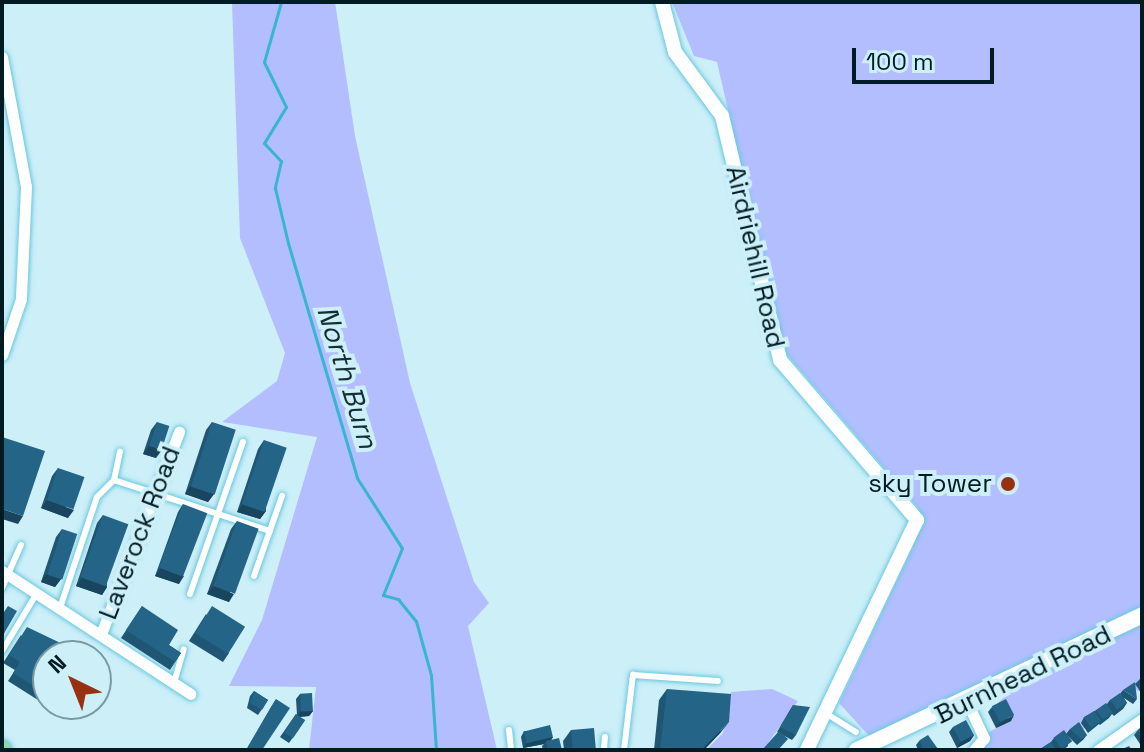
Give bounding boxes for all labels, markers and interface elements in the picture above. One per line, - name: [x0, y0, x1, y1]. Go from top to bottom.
- scale bar: [856, 32, 998, 82]
- text: 100 m: [866, 46, 934, 77]
- street label: Airdriehill Road: [719, 163, 791, 351]
- water label: North Burn: [310, 302, 386, 452]
- street label: Laverock Road: [93, 442, 187, 624]
- place label: sky Tower: [867, 468, 992, 500]
- marker: sky Tower: [999, 475, 1017, 493]
- street label: Burnhead Road: [930, 619, 1116, 731]
- north arrow: [32, 640, 112, 720]
- text: N: [42, 649, 72, 679]

